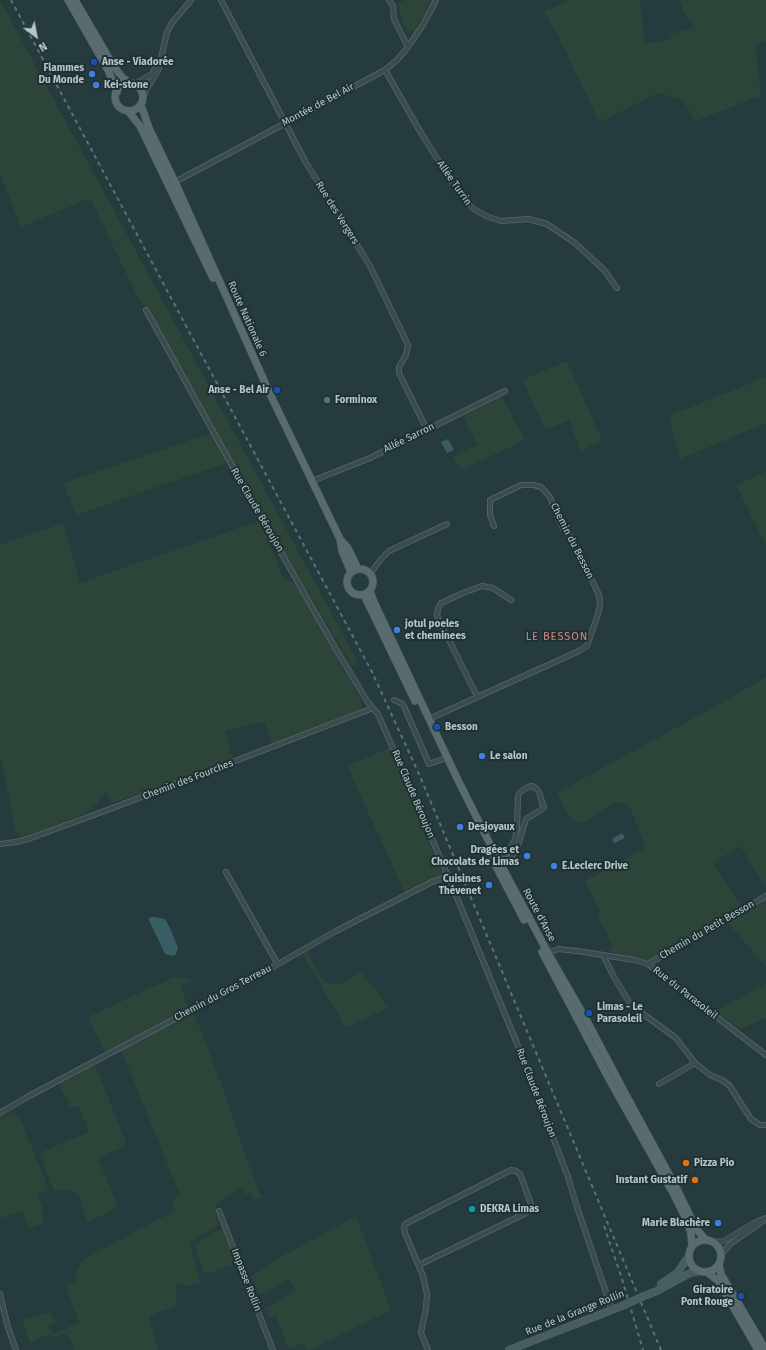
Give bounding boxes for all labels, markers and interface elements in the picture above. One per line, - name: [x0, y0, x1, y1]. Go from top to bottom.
- north arrow: [16, 16, 56, 56]
- text: N: [36, 39, 49, 54]
- place label: Anse - Viadorée: [102, 56, 173, 68]
- marker: Anse - Viadorée: [89, 57, 99, 67]
- place label: Flammes Du Monde: [38, 62, 84, 86]
- marker: Flammes Du Monde: [87, 69, 97, 79]
- place label: Kei-stone: [104, 79, 148, 91]
- marker: Kei-stone: [91, 80, 101, 90]
- street label: Montée de Bel Air: [280, 81, 356, 129]
- street label: Allée Turrin: [434, 158, 474, 208]
- street label: Rue des Vergers: [313, 179, 361, 247]
- street label: Route Nationale 6: [225, 279, 269, 359]
- place label: Anse - Bel Air: [208, 384, 269, 396]
- marker: Anse - Bel Air: [272, 385, 282, 395]
- place label: Forminox: [335, 394, 377, 406]
- marker: Forminox: [322, 395, 332, 405]
- street label: Allée Sarron: [382, 421, 436, 455]
- street label: Rue Claude Béroujon: [228, 466, 286, 554]
- street label: Chemin du Besson: [548, 501, 596, 581]
- place label: jotul poeles et cheminees: [405, 618, 466, 642]
- marker: jotul poeles et cheminees: [392, 625, 402, 635]
- district label: LE BESSON: [526, 630, 588, 644]
- place label: Besson: [445, 721, 478, 733]
- marker: Besson: [432, 722, 442, 732]
- street label: Rue Claude Béroujon: [389, 748, 437, 840]
- place label: Le salon: [490, 750, 527, 762]
- marker: Le salon: [477, 751, 487, 761]
- street label: Chemin des Fourches: [141, 757, 235, 803]
- place label: Desjoyaux: [468, 821, 515, 833]
- marker: Desjoyaux: [455, 822, 465, 832]
- place label: Dragées et Chocolats de Limas: [431, 844, 519, 868]
- marker: Dragées et Chocolats de Limas: [522, 851, 532, 861]
- place label: E.Leclerc Drive: [562, 860, 628, 872]
- marker: E.Leclerc Drive: [549, 861, 559, 871]
- place label: Cuisines Thévenet: [439, 873, 481, 896]
- marker: Cuisines Thévenet: [484, 880, 494, 890]
- street label: Route d'Anse: [520, 886, 558, 944]
- street label: Chemin du Petit Besson: [658, 898, 756, 962]
- street label: Chemin du Gros Terreau: [172, 962, 274, 1024]
- street label: Rue du Parasoleil: [650, 964, 720, 1022]
- place label: Limas - Le Parasoleil: [597, 1001, 643, 1024]
- marker: Limas - Le Parasoleil: [584, 1008, 594, 1018]
- street label: Rue Claude Béroujon: [513, 1047, 559, 1139]
- place label: Pizza Pio: [694, 1157, 734, 1169]
- marker: Pizza Pio: [681, 1158, 691, 1168]
- place label: Instant Gustatif: [616, 1174, 687, 1186]
- marker: Instant Gustatif: [690, 1175, 700, 1185]
- place label: DEKRA Limas: [480, 1203, 539, 1215]
- marker: DEKRA Limas: [467, 1204, 477, 1214]
- place label: Marie Blachère: [642, 1217, 710, 1229]
- marker: Marie Blachère: [713, 1218, 723, 1228]
- street label: Impasse Rollin: [229, 1247, 263, 1313]
- place label: Giratoire Pont Rouge: [681, 1284, 733, 1308]
- street label: Rue de la Grange Rollin: [524, 1288, 626, 1338]
- marker: Giratoire Pont Rouge: [736, 1291, 746, 1301]

